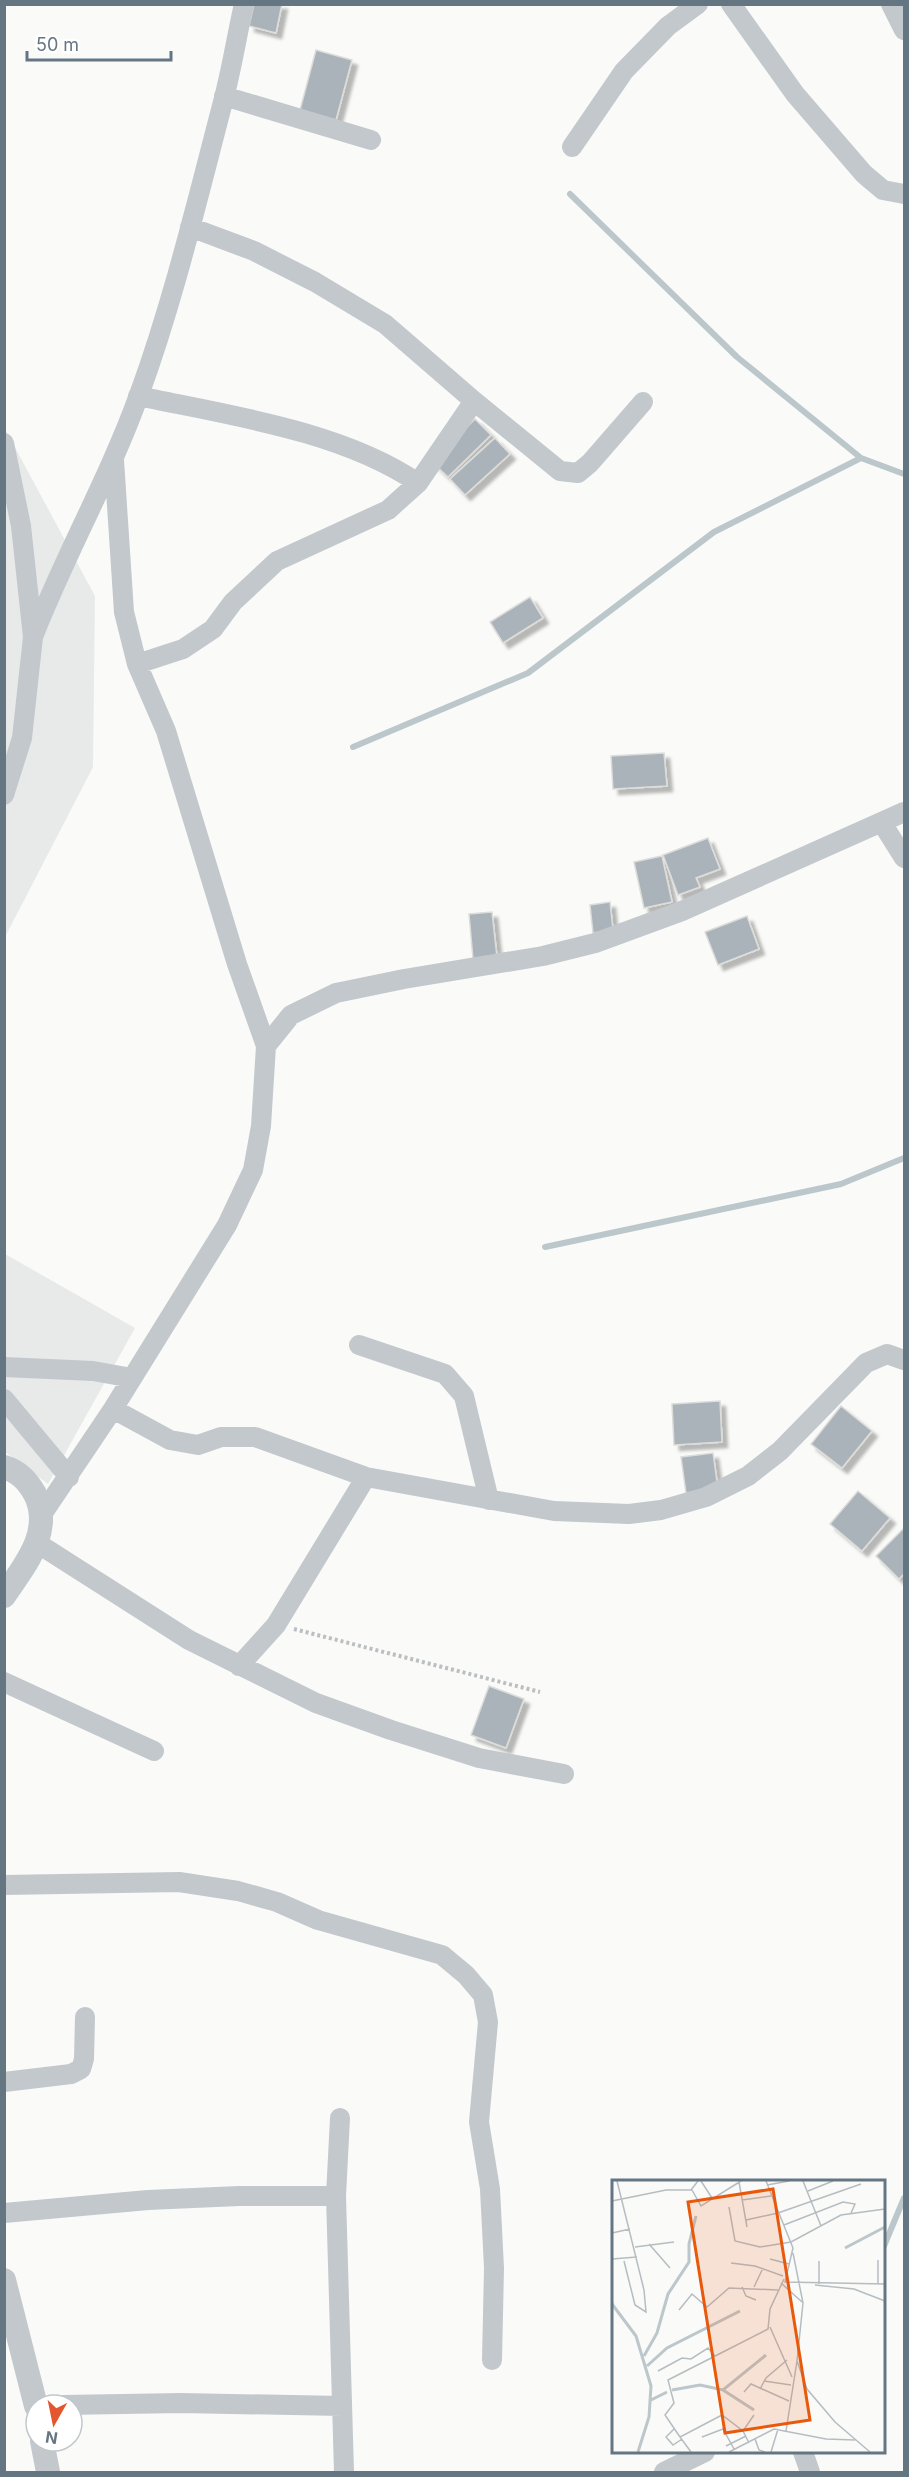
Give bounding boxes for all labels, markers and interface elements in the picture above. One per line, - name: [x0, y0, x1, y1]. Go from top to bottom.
- scale bar: [27, 24, 171, 62]
- text: 50 m: [36, 34, 79, 55]
- inset map: [612, 2180, 885, 2453]
- north arrow: [24, 2393, 84, 2453]
- text: N: [44, 2427, 59, 2449]

